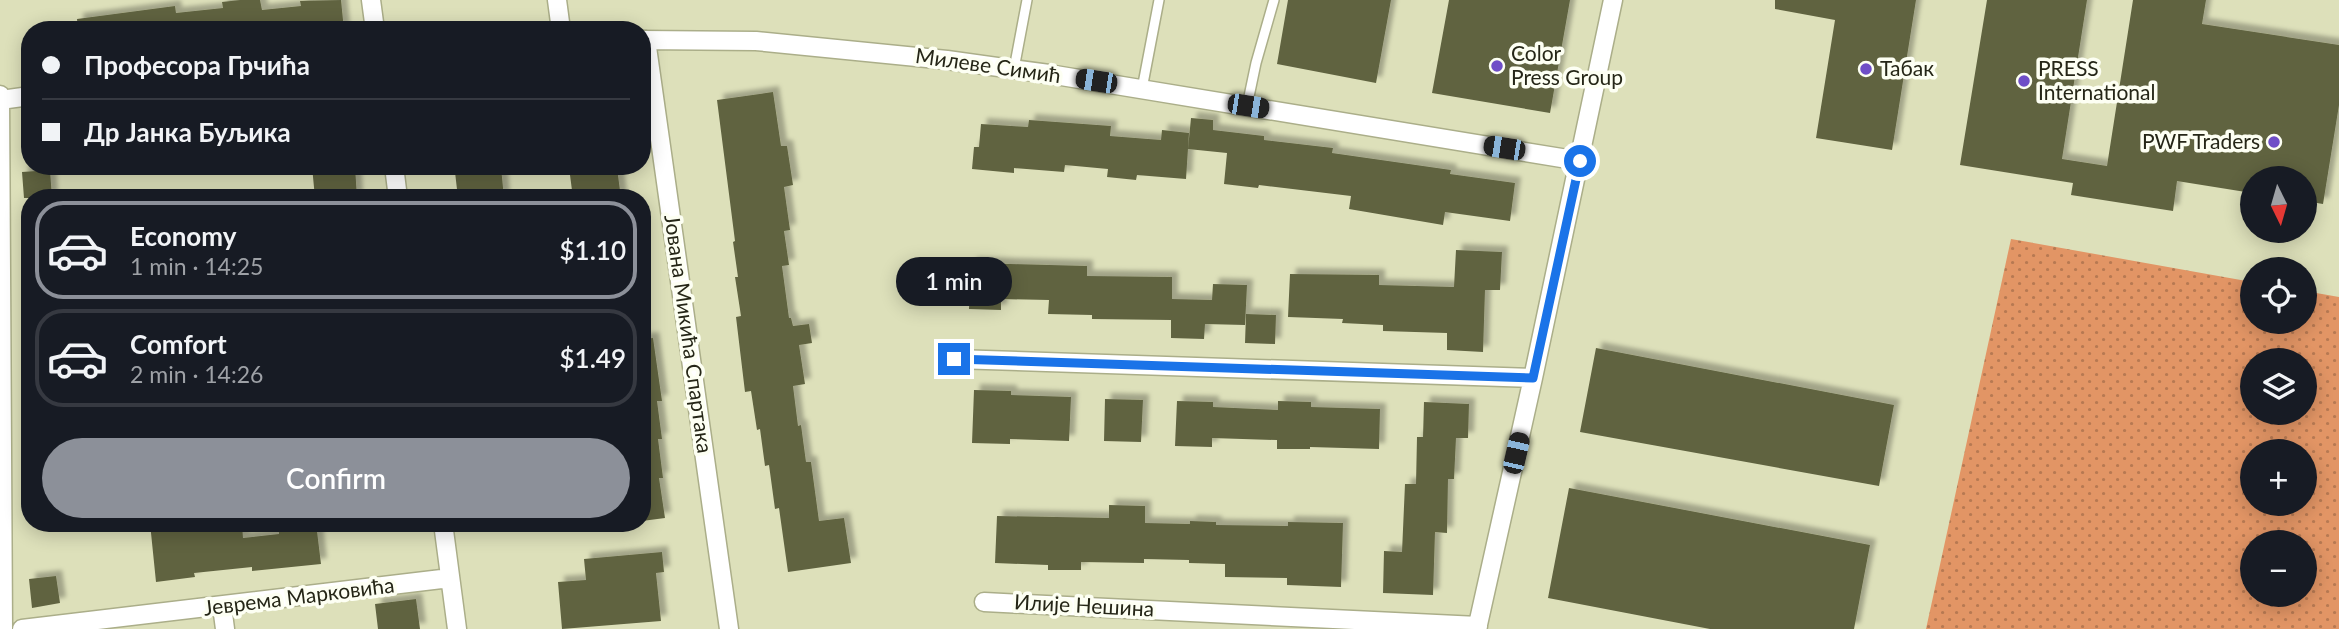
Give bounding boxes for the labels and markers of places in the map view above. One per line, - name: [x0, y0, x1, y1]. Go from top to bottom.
- place label: Color Press Group: [1511, 40, 1623, 89]
- place label: Табак: [1880, 55, 1934, 80]
- place label: PRESS International: [2038, 55, 2155, 104]
- marker: Color Press Group: [1489, 58, 1505, 74]
- marker: Табак: [1858, 61, 1874, 77]
- marker: PRESS International: [2016, 73, 2032, 89]
- place label: PWF Traders: [2142, 128, 2260, 153]
- marker: PWF Traders: [2266, 134, 2282, 150]

